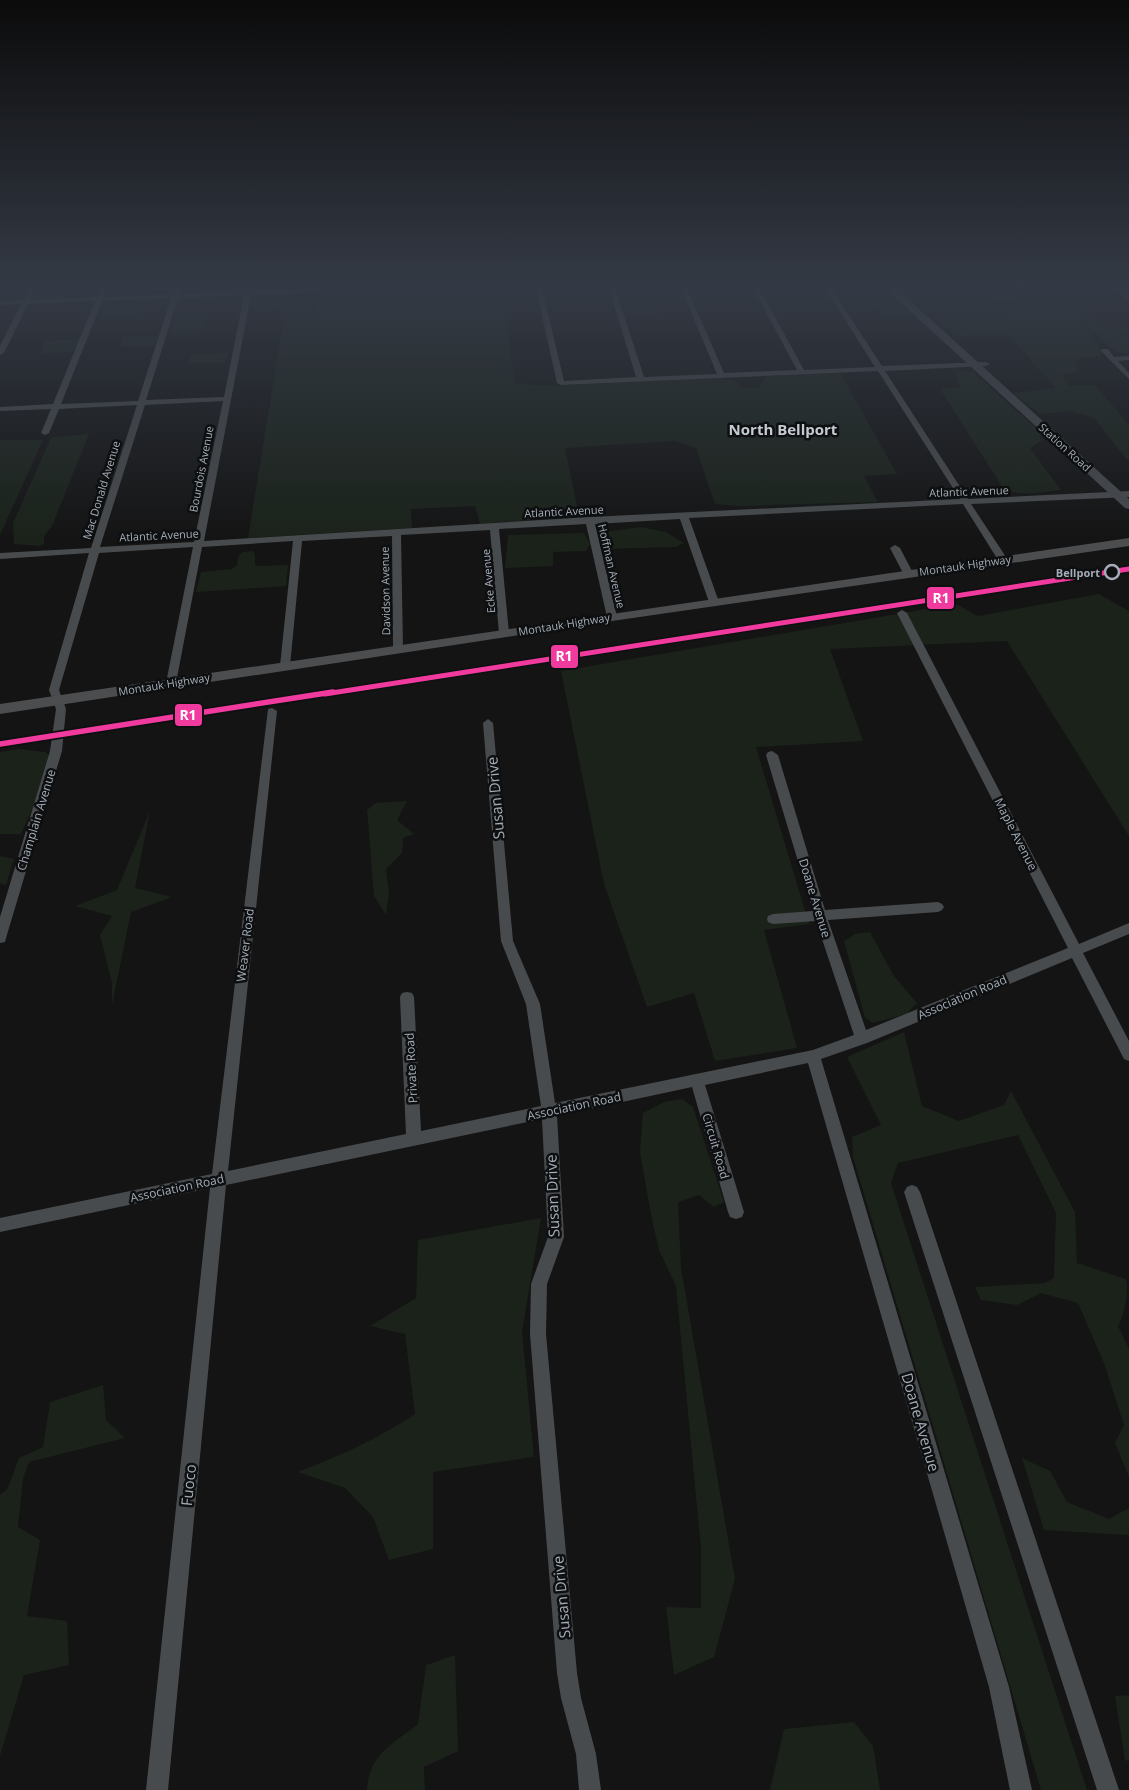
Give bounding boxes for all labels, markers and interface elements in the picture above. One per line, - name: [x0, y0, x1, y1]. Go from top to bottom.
- district label: North Bellport: [729, 419, 838, 439]
- street label: Station Road: [1036, 420, 1094, 474]
- street label: Bourdois Avenue: [185, 425, 217, 513]
- street label: Mac Donald Avenue: [79, 439, 123, 541]
- street label: Atlantic Avenue: [929, 482, 1009, 500]
- street label: Atlantic Avenue: [524, 501, 604, 521]
- street label: Hoffman Avenue: [595, 522, 629, 610]
- street label: Atlantic Avenue: [119, 525, 199, 545]
- street label: Davidson Avenue: [377, 546, 393, 636]
- street label: Ecke Avenue: [478, 548, 498, 614]
- street label: Montauk Highway: [918, 551, 1012, 579]
- marker: Bellport: [1104, 564, 1120, 580]
- place label: Bellport: [1056, 565, 1100, 580]
- line badge: R1: [926, 586, 955, 610]
- text: R1: [932, 588, 950, 607]
- street label: Montauk Highway: [517, 609, 611, 639]
- line badge: R1: [550, 644, 579, 669]
- text: R1: [555, 646, 573, 665]
- street label: Montauk Highway: [117, 669, 211, 699]
- line badge: R1: [174, 703, 203, 727]
- text: R1: [179, 705, 197, 724]
- street label: Susan Drive: [481, 756, 509, 840]
- street label: Champlain Avenue: [13, 767, 60, 873]
- street label: Maple Avenue: [990, 795, 1042, 873]
- street label: Doane Avenue: [795, 857, 835, 940]
- street label: Weaver Road: [232, 907, 258, 983]
- street label: Association Road: [915, 971, 1009, 1023]
- street label: Private Road: [401, 1032, 421, 1104]
- street label: Association Road: [526, 1088, 622, 1124]
- street label: Circuit Road: [699, 1111, 733, 1181]
- street label: Susan Drive: [541, 1154, 563, 1238]
- street label: Association Road: [129, 1170, 225, 1206]
- street label: Doane Avenue: [897, 1370, 945, 1474]
- street label: Fuoco: [176, 1463, 200, 1507]
- street label: Susan Drive: [547, 1555, 575, 1639]

